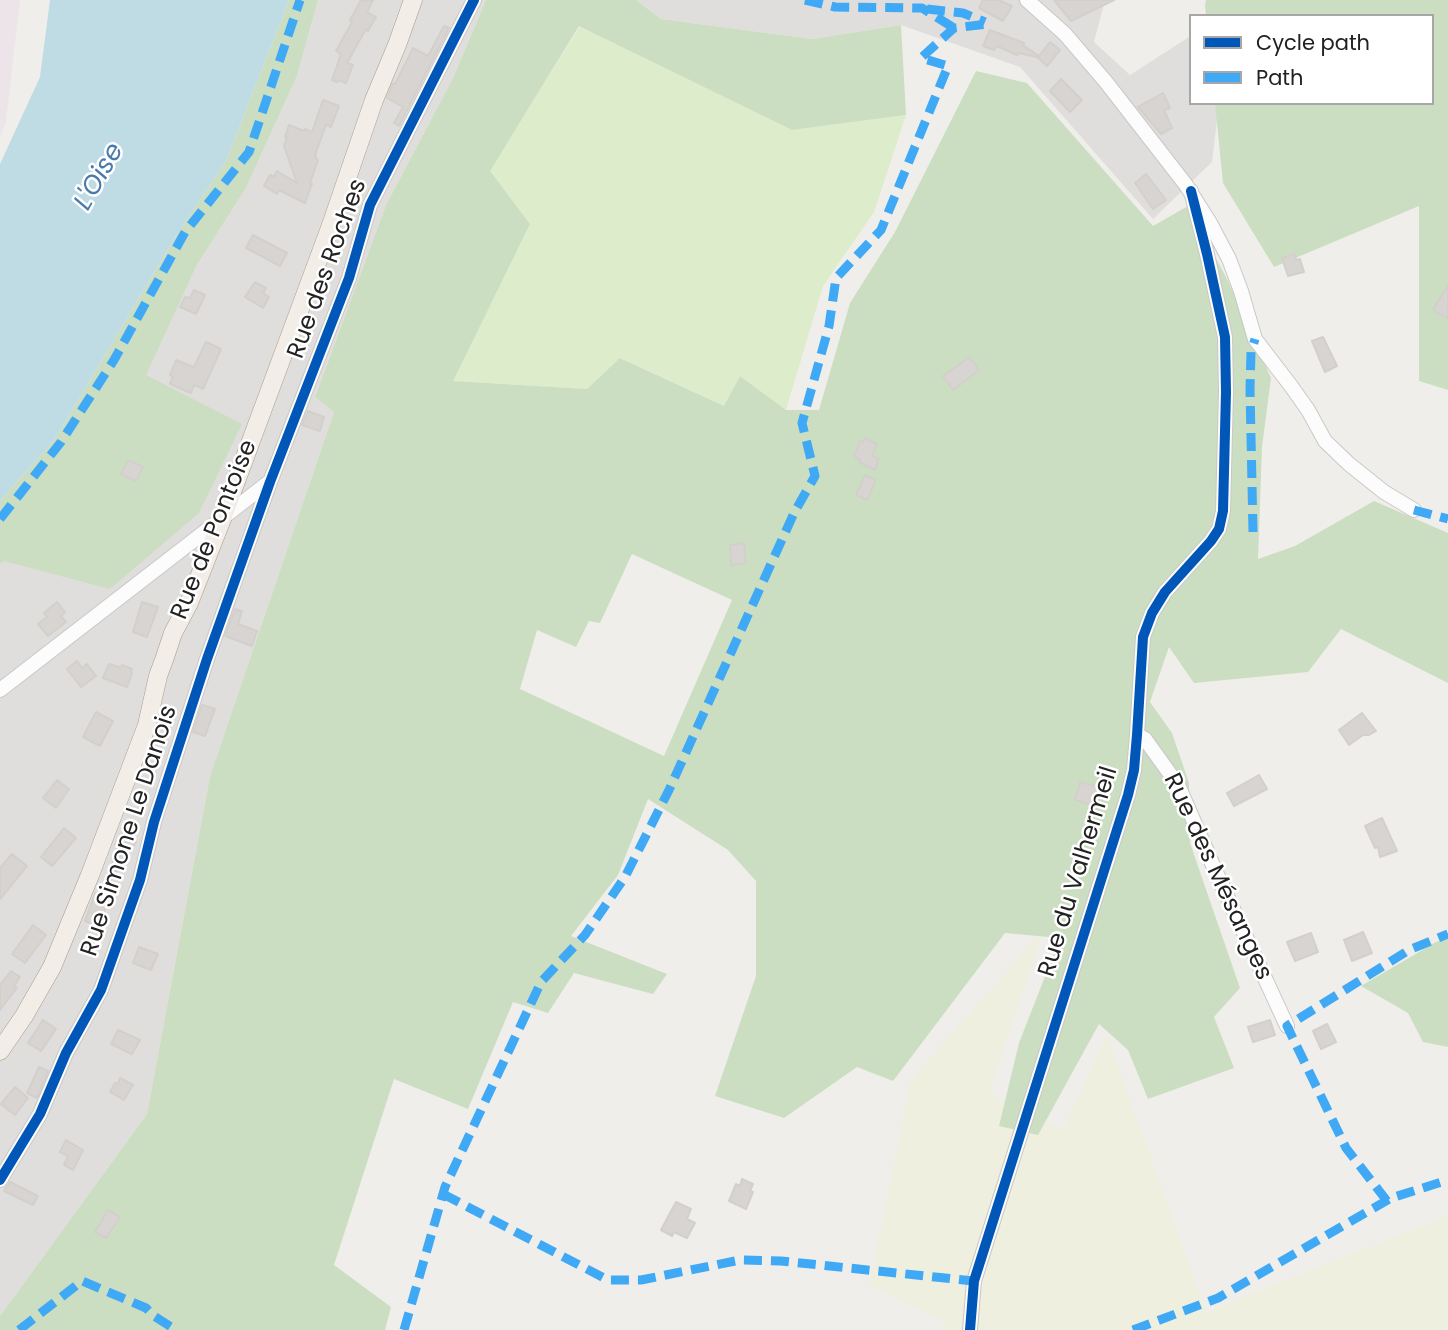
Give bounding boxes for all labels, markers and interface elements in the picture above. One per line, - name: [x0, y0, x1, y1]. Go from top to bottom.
- legend: [1189, 14, 1434, 105]
- text: Cycle path: [1256, 28, 1370, 57]
- text: Path: [1256, 63, 1303, 92]
- water label: L'Oise: [69, 138, 131, 216]
- street label: Rue des Roches: [282, 175, 374, 363]
- street label: Rue de Pontoise: [166, 436, 264, 624]
- street label: Rue Simone Le Danois: [76, 702, 184, 960]
- street label: Rue du Valhermeil: [1033, 763, 1125, 981]
- street label: Rue des Mésanges: [1156, 769, 1278, 985]

